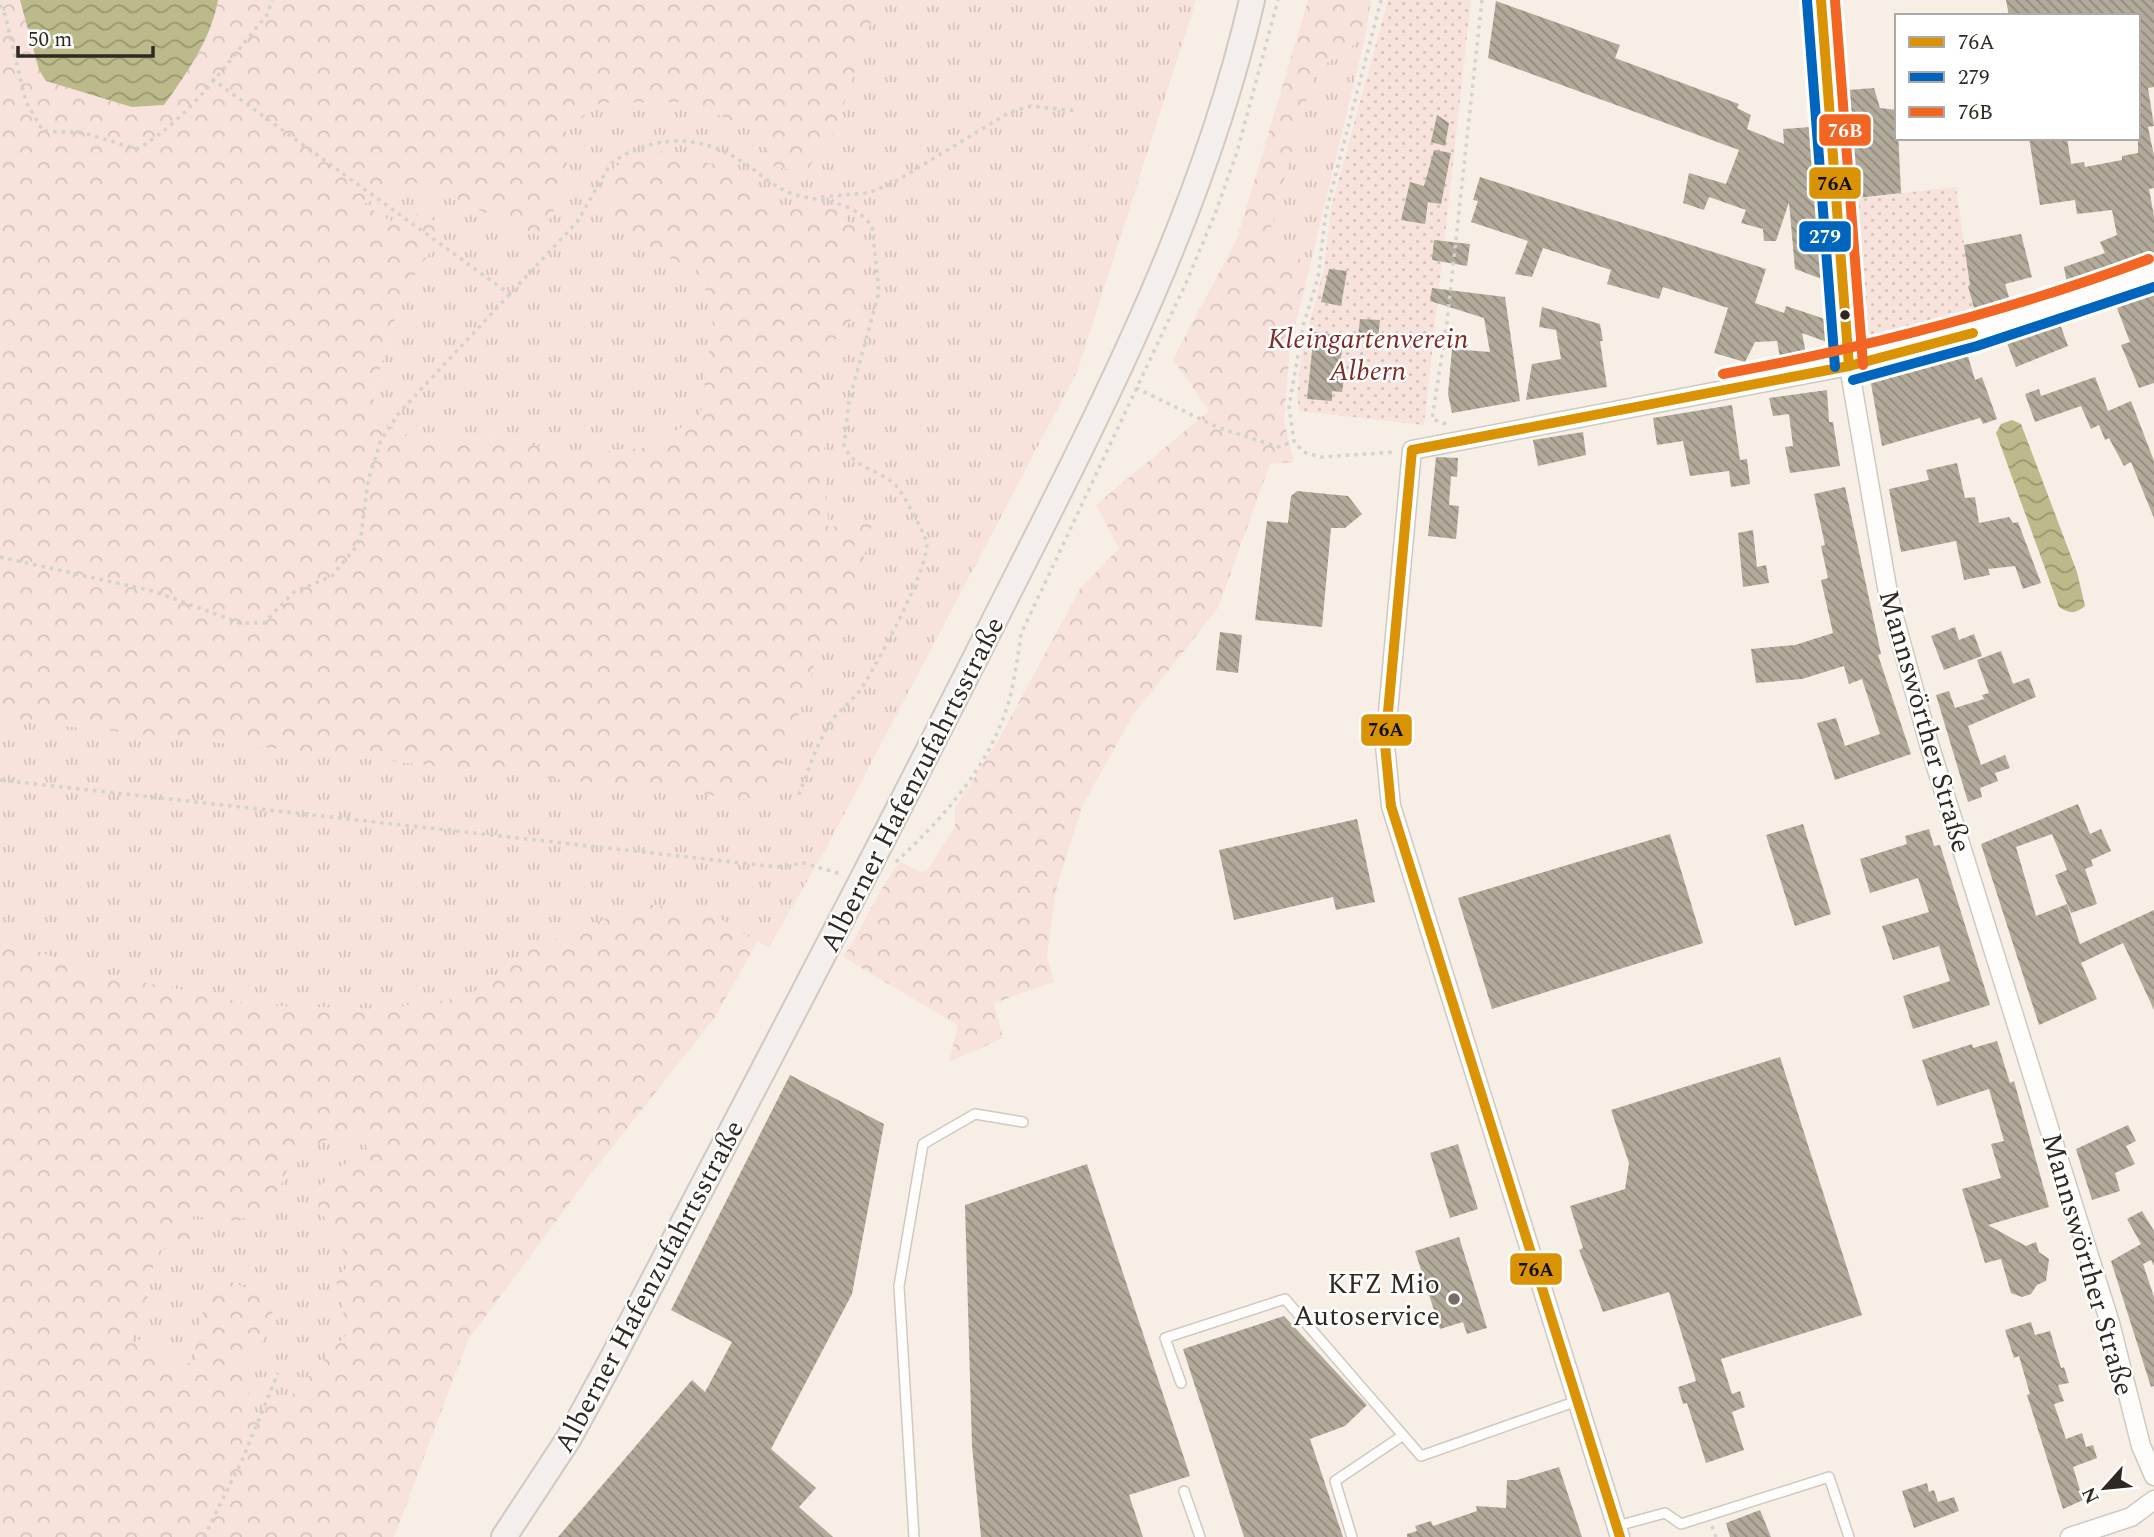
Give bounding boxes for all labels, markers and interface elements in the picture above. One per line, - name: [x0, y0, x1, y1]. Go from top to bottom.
- scale bar: [18, 14, 152, 58]
- legend: [1895, 14, 2140, 140]
- text: 50 m: [28, 24, 72, 56]
- text: 76A: [1958, 27, 1995, 59]
- text: 279: [1958, 62, 1990, 94]
- text: 76B: [1958, 97, 1993, 129]
- line badge: 76B: [1818, 113, 1872, 147]
- text: 76B: [1828, 117, 1862, 146]
- line badge: 76A: [1808, 166, 1862, 200]
- text: 76A: [1817, 170, 1853, 199]
- line badge: 279: [1798, 220, 1852, 253]
- text: 279: [1809, 223, 1841, 252]
- unlabelled marker: [1838, 308, 1852, 322]
- park label: Kleingartenverein Albern: [1267, 318, 1469, 393]
- street label: Mannswörther Straße: [1867, 585, 1983, 858]
- street label: Alberner Hafenzufahrtsstraße: [809, 609, 1016, 960]
- line badge: 76A: [1360, 713, 1413, 747]
- text: 76A: [1368, 716, 1404, 745]
- street label: Alberner Hafenzufahrtsstraße: [543, 1112, 756, 1461]
- street label: Mannswörther Straße: [2030, 1128, 2146, 1401]
- line badge: 76A: [1509, 1252, 1563, 1286]
- text: 76A: [1518, 1256, 1554, 1285]
- place label: KFZ Mio Autoservice: [1293, 1263, 1440, 1338]
- marker: KFZ Mio Autoservice: [1446, 1291, 1462, 1307]
- north arrow: [2070, 1453, 2140, 1523]
- text: N: [2075, 1482, 2108, 1509]

